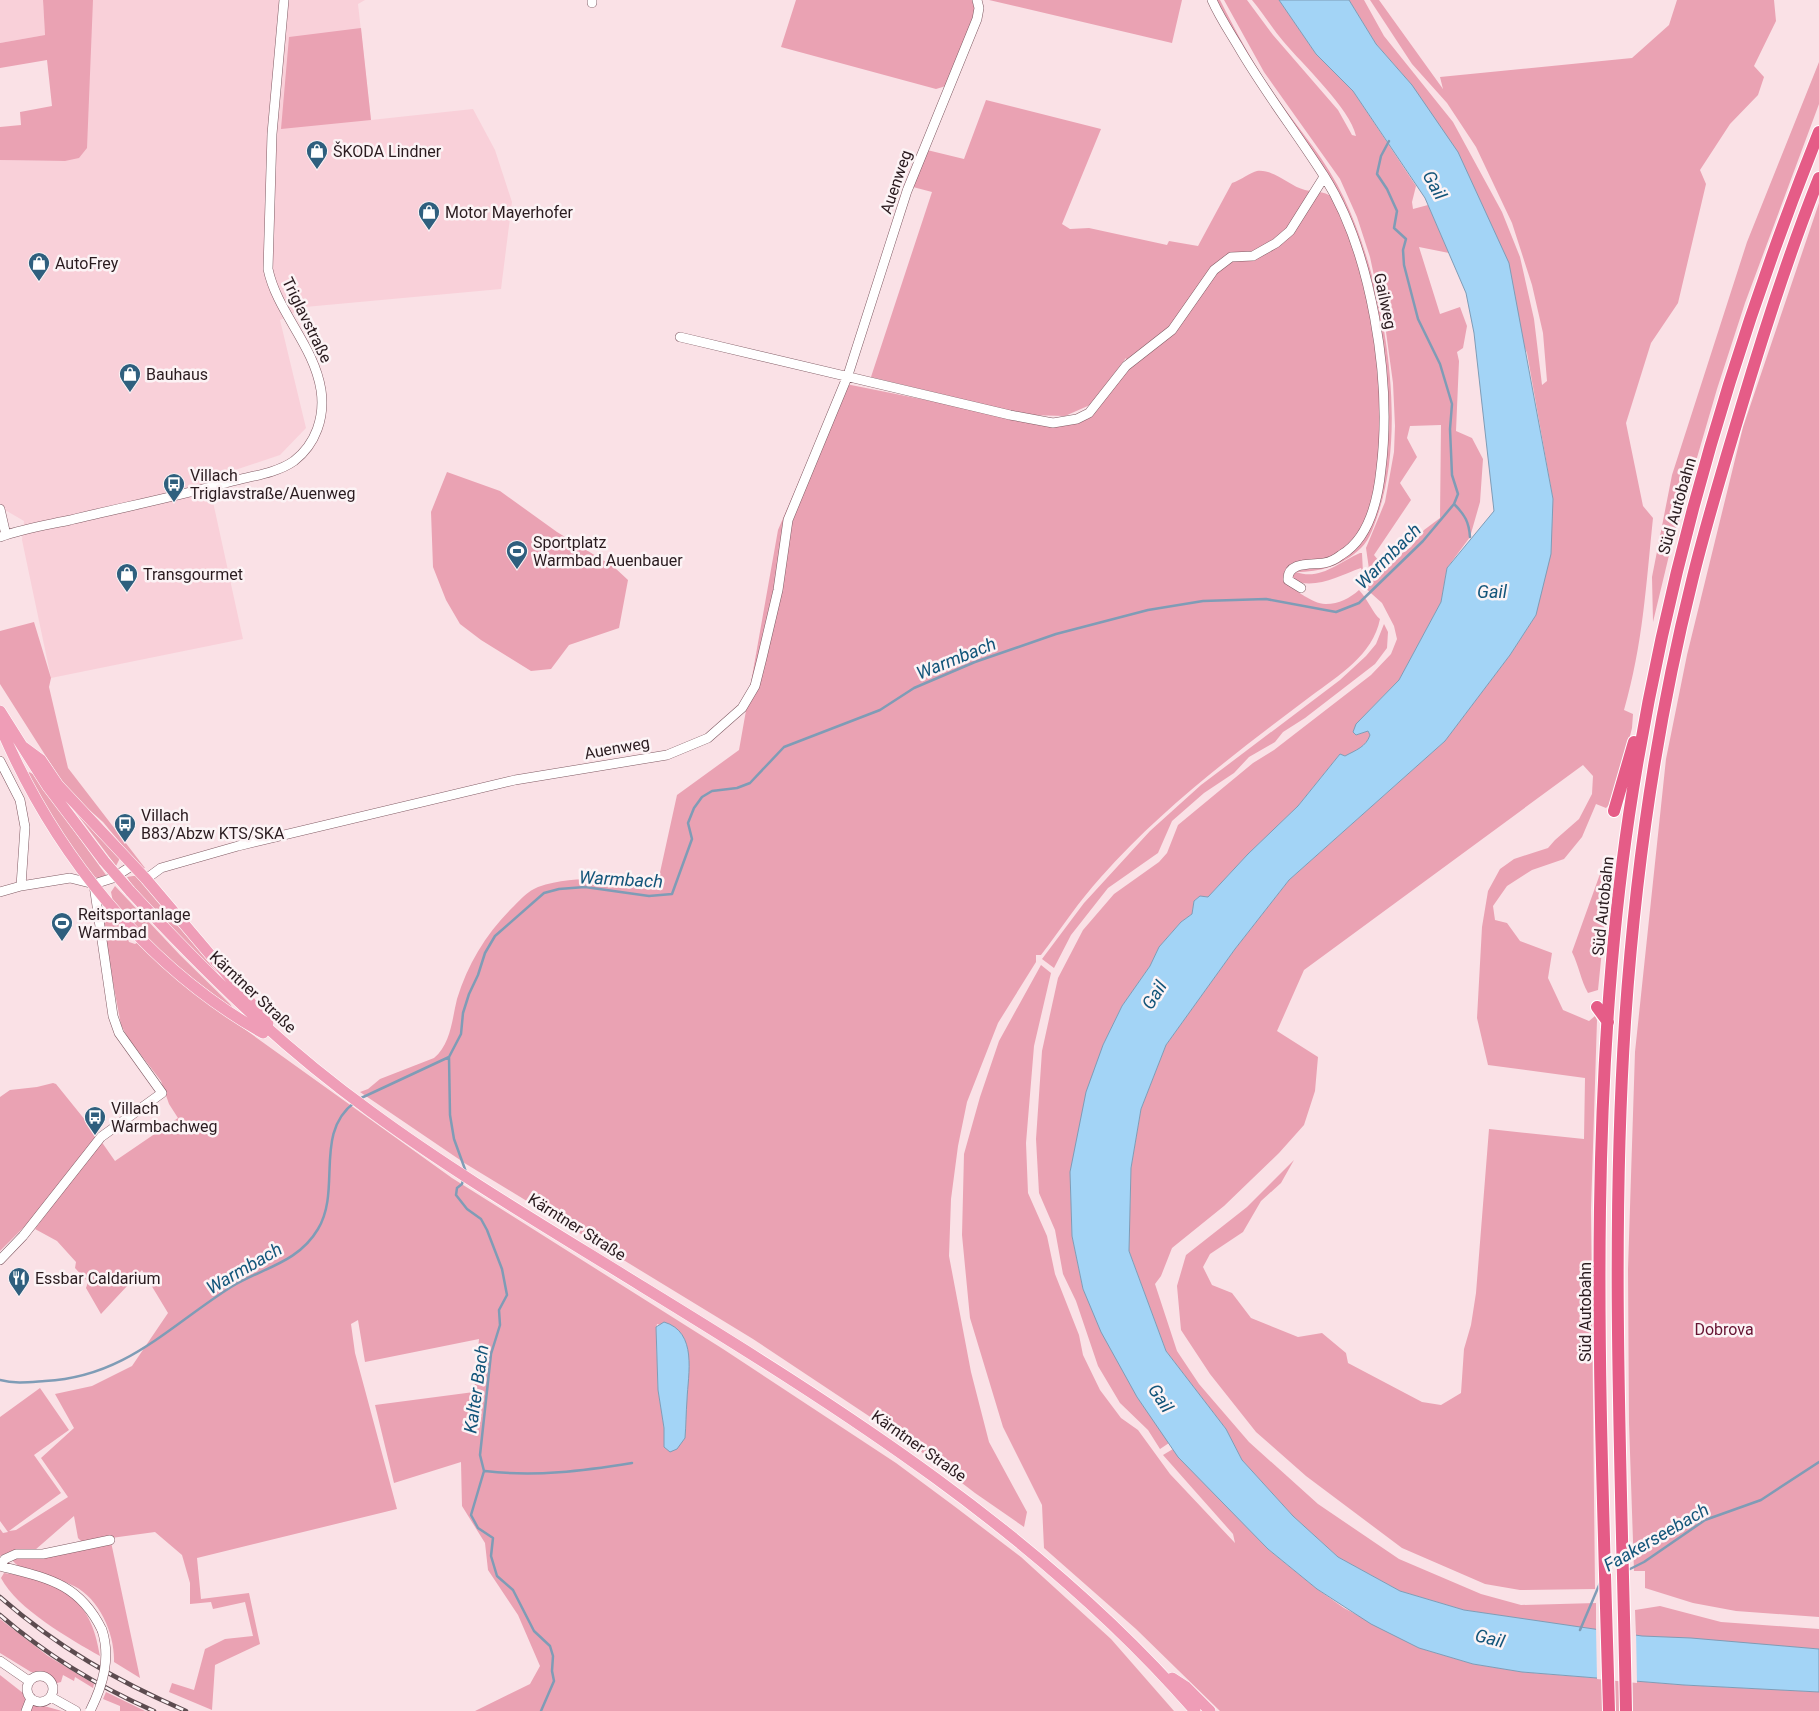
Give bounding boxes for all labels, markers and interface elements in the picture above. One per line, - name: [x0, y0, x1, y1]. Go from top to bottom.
- shop icon: ŠKODA Lindner: [305, 139, 329, 170]
- place label: ŠKODA Lindner: [333, 141, 442, 161]
- street label: Auenweg: [876, 148, 916, 216]
- water label: Gail: [1419, 167, 1452, 204]
- shop icon: Motor Mayerhofer: [417, 200, 441, 231]
- place label: Motor Mayerhofer: [445, 203, 573, 222]
- shop icon: AutoFrey: [27, 251, 51, 282]
- place label: AutoFrey: [55, 254, 119, 273]
- street label: Gailweg: [1370, 271, 1400, 331]
- street label: Triglavstraße: [278, 274, 336, 366]
- shop icon: Bauhaus: [118, 362, 142, 393]
- place label: Bauhaus: [146, 365, 208, 384]
- street label: Süd Autobahn: [1654, 455, 1700, 557]
- place label: Villach Triglavstraße/Auenweg: [190, 466, 355, 503]
- bus stop icon: Villach Triglavstraße/Auenweg: [162, 472, 186, 503]
- water label: Warmbach: [1351, 519, 1425, 593]
- place label: Sportplatz Warmbad Auenbauer: [533, 533, 683, 570]
- sports icon: Sportplatz Warmbad Auenbauer: [505, 539, 529, 570]
- shop icon: Transgourmet: [115, 562, 139, 593]
- place label: Transgourmet: [143, 565, 243, 584]
- water label: Gail: [1477, 581, 1508, 602]
- water label: Warmbach: [913, 633, 999, 683]
- street label: Auenweg: [583, 733, 651, 763]
- place label: Villach B83/Abzw KTS/SKA: [141, 806, 285, 843]
- bus stop icon: Villach B83/Abzw KTS/SKA: [113, 812, 137, 843]
- street label: Süd Autobahn: [1588, 855, 1618, 957]
- water label: Warmbach: [579, 866, 663, 892]
- place label: Reitsportanlage Warmbad: [78, 905, 190, 942]
- sports icon: Reitsportanlage Warmbad: [50, 911, 74, 942]
- street label: Kärntner Straße: [206, 947, 300, 1037]
- water label: Gail: [1137, 976, 1171, 1013]
- place label: Villach Warmbachweg: [111, 1099, 217, 1136]
- bus stop icon: Villach Warmbachweg: [83, 1105, 107, 1136]
- street label: Kärntner Straße: [525, 1189, 629, 1265]
- water label: Warmbach: [202, 1238, 286, 1298]
- street label: Süd Autobahn: [1576, 1262, 1595, 1362]
- restaurant icon: Essbar Caldarium: [7, 1266, 31, 1297]
- place label: Essbar Caldarium: [35, 1269, 161, 1288]
- park label: Dobrova: [1694, 1320, 1754, 1339]
- water label: Kalter Bach: [459, 1343, 493, 1435]
- water label: Gail: [1144, 1380, 1178, 1417]
- street label: Kärntner Straße: [868, 1406, 970, 1486]
- water label: Faakerseebach: [1600, 1498, 1712, 1576]
- water label: Gail: [1473, 1624, 1508, 1652]

